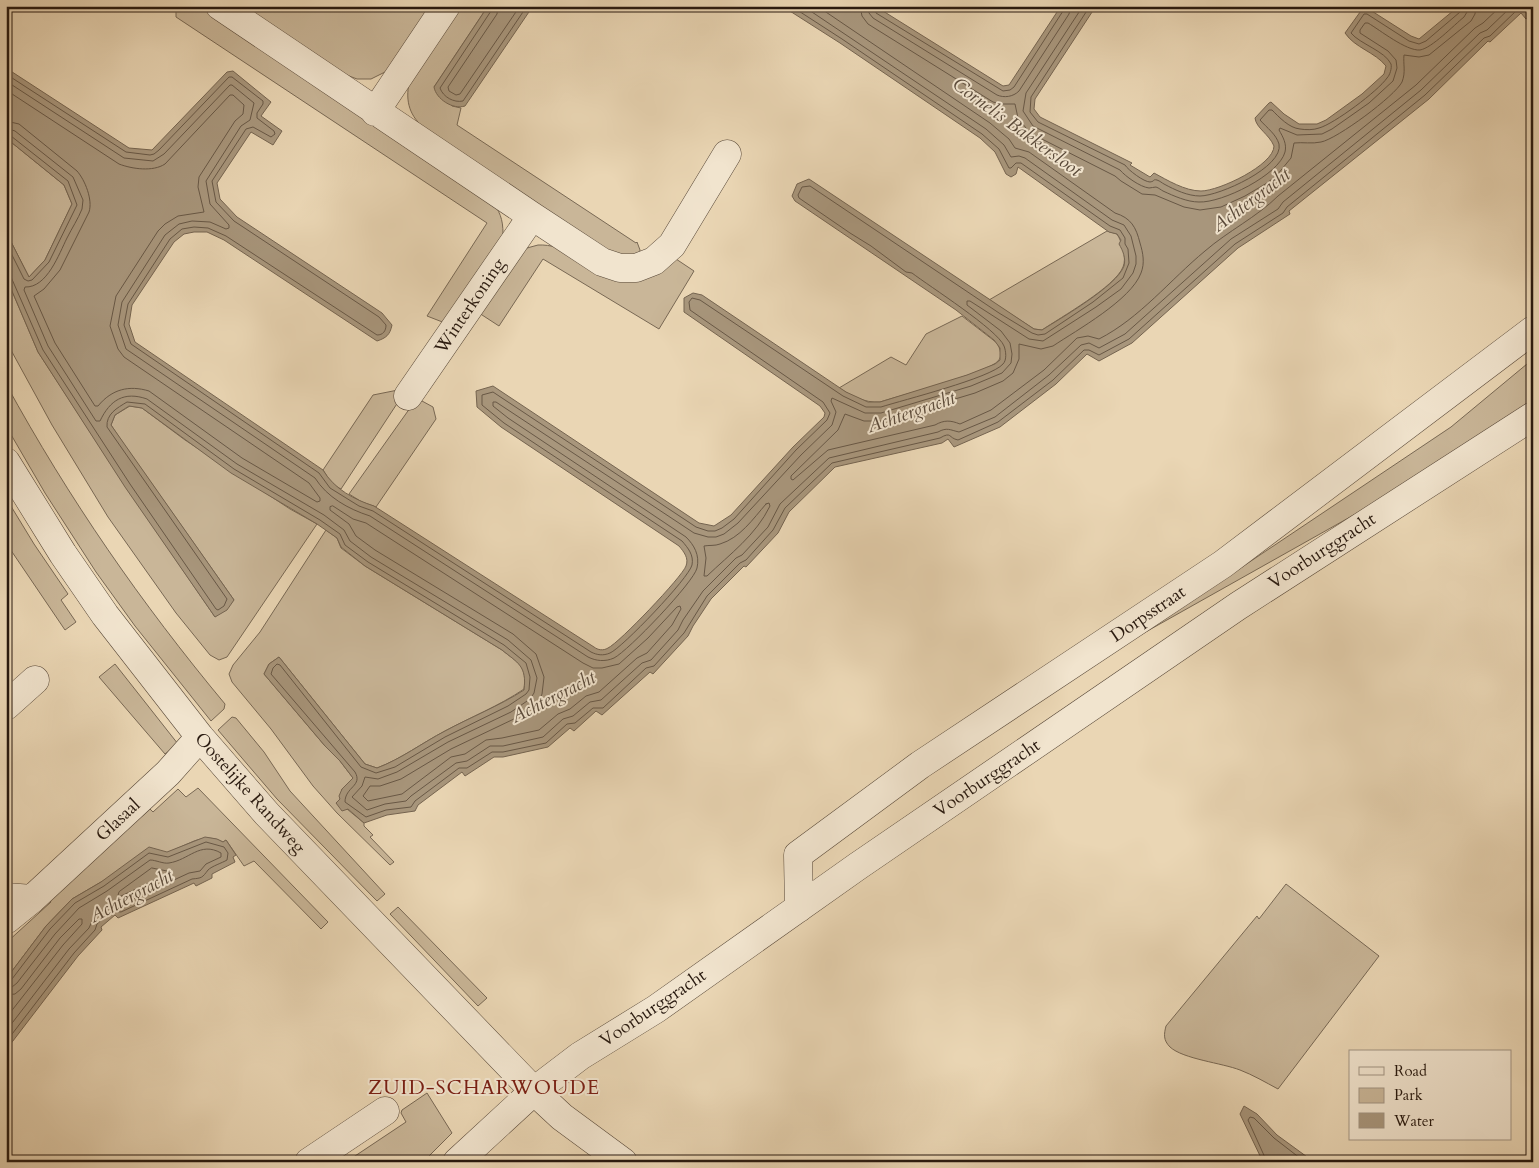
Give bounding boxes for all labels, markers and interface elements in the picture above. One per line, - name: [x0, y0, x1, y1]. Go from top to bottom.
- water label: Cornelis Bakkersloot: [947, 71, 1087, 183]
- water label: Achtergracht: [1206, 162, 1296, 239]
- street label: Winterkoning: [428, 252, 512, 360]
- water label: Achtergracht: [862, 385, 959, 440]
- street label: Voorburggracht: [1263, 507, 1381, 595]
- street label: Dorpsstraat: [1105, 579, 1191, 648]
- water label: Achtergracht: [505, 664, 600, 730]
- street label: Oostelijke Randweg: [189, 727, 312, 860]
- street label: Voorburggracht: [929, 733, 1046, 823]
- street label: Glasaal: [90, 793, 146, 847]
- water label: Achtergracht: [83, 863, 178, 930]
- street label: Voorburggracht: [595, 963, 712, 1053]
- legend: [1349, 1050, 1512, 1140]
- text: Road: [1394, 1061, 1427, 1081]
- district label: ZUID-SCHARWOUDE: [368, 1074, 600, 1101]
- text: Park: [1394, 1085, 1423, 1105]
- text: Water: [1393, 1111, 1435, 1131]

